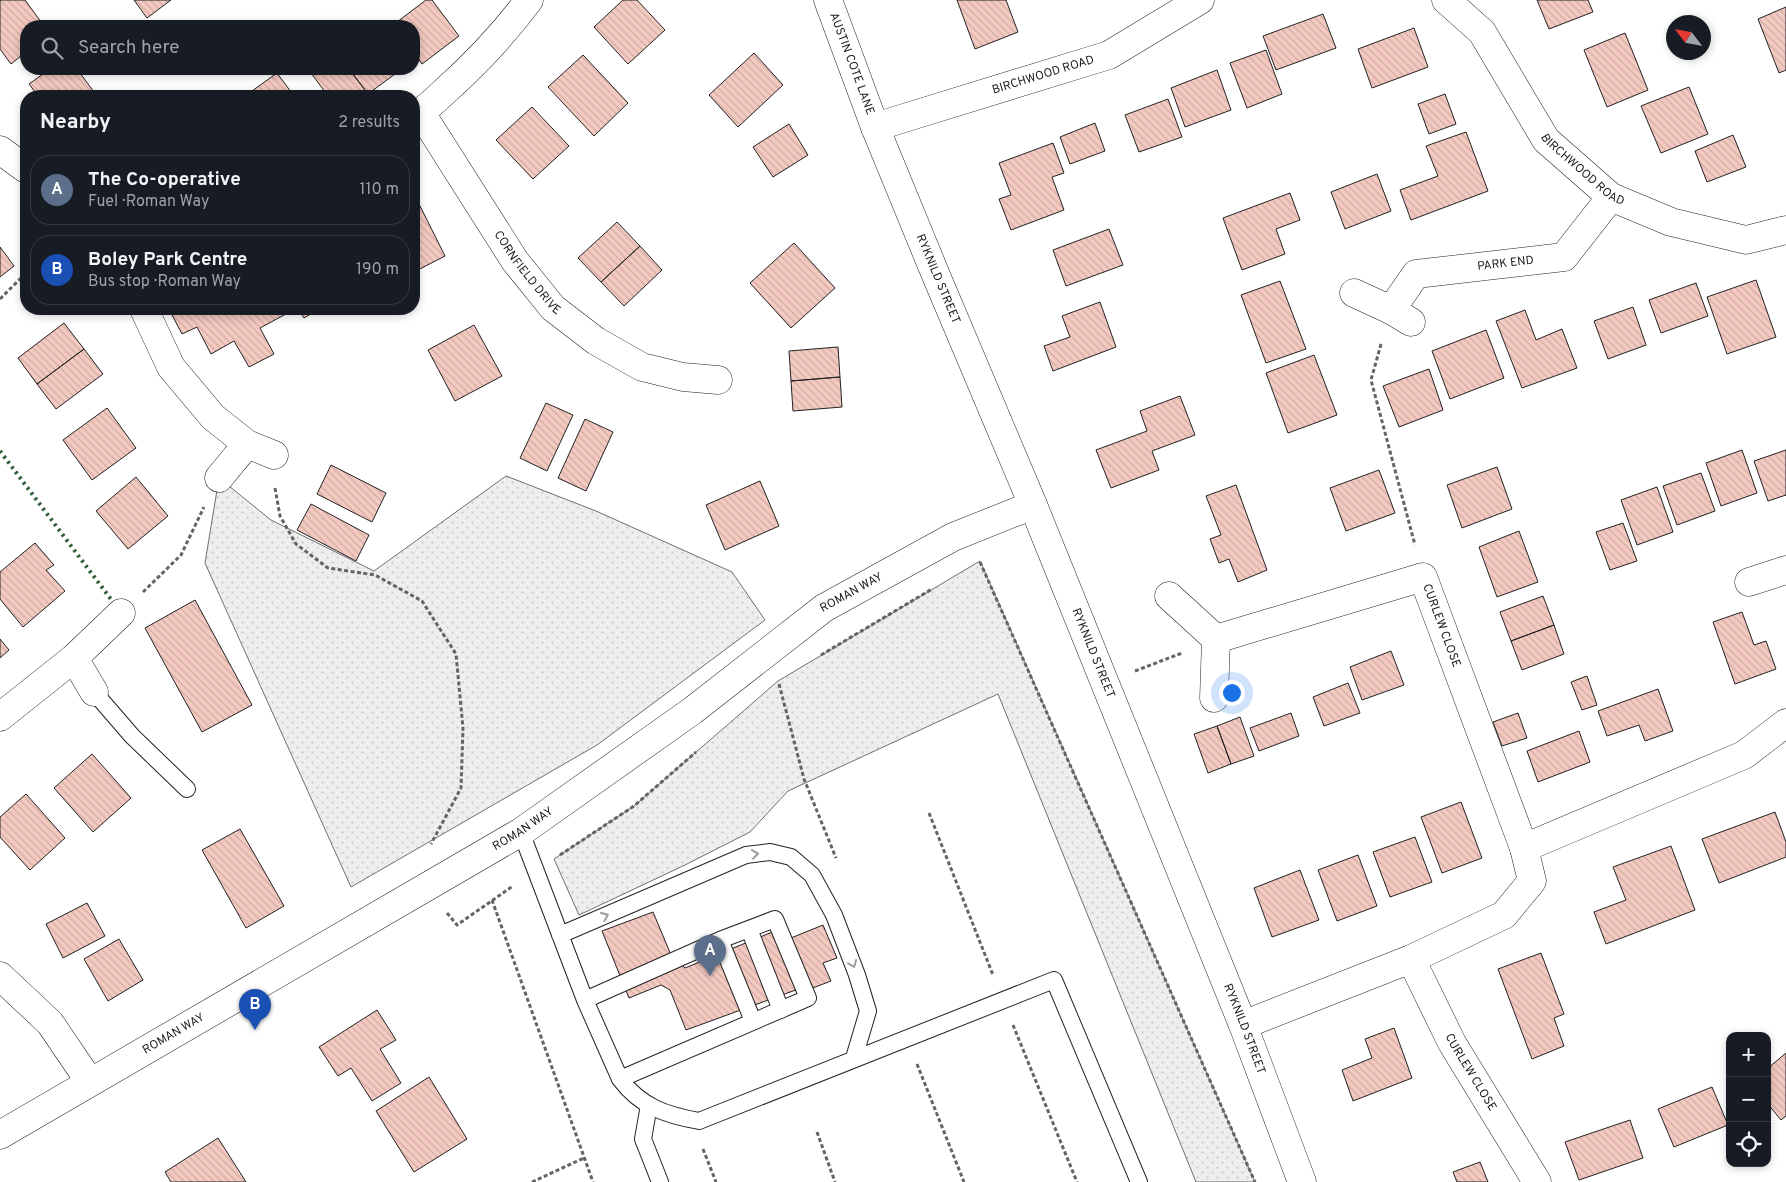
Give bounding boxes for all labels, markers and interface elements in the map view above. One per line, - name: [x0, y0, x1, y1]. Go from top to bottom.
- street label: AUSTIN COTE LANE: [825, 10, 878, 117]
- north arrow: [1666, 15, 1711, 60]
- search box: [20, 20, 420, 75]
- icon: search: [38, 34, 66, 62]
- text: Search here: [78, 36, 180, 60]
- street label: BIRCHWOOD ROAD: [990, 52, 1096, 98]
- text: Nearby: [40, 109, 111, 136]
- text: 2 results: [338, 113, 400, 133]
- street label: BIRCHWOOD ROAD: [1536, 131, 1627, 210]
- text: The Co-operative: [88, 168, 241, 192]
- text: A: [51, 180, 63, 200]
- text: 110 m: [359, 180, 399, 200]
- text: Fuel · Roman Way: [88, 192, 209, 212]
- street label: CORNFIELD DRIVE: [490, 228, 564, 319]
- street label: RYKNILD STREET: [912, 232, 964, 327]
- text: Boley Park Centre: [88, 248, 247, 272]
- street label: PARK END: [1476, 253, 1535, 275]
- text: B: [51, 260, 63, 280]
- text: 190 m: [356, 260, 399, 280]
- text: Bus stop · Roman Way: [88, 272, 241, 292]
- street label: ROMAN WAY: [817, 569, 886, 617]
- street label: CURLEW CLOSE: [1418, 582, 1464, 670]
- street label: RYKNILD STREET: [1067, 606, 1118, 701]
- your location: [1219, 680, 1245, 706]
- street label: ROMAN WAY: [490, 803, 557, 855]
- one-way arrow: [751, 849, 759, 860]
- one-way arrow: [600, 912, 609, 923]
- pin: A: [694, 935, 726, 976]
- one-way arrow: [847, 959, 857, 968]
- street label: RYKNILD STREET: [1219, 981, 1269, 1077]
- pin: B: [239, 989, 271, 1030]
- street label: ROMAN WAY: [140, 1009, 208, 1058]
- street label: CURLEW CLOSE: [1441, 1031, 1500, 1114]
- map controls: [1726, 1032, 1771, 1167]
- button: +: [1726, 1032, 1771, 1077]
- button: −: [1726, 1077, 1771, 1122]
- button: locate: [1726, 1122, 1771, 1167]

